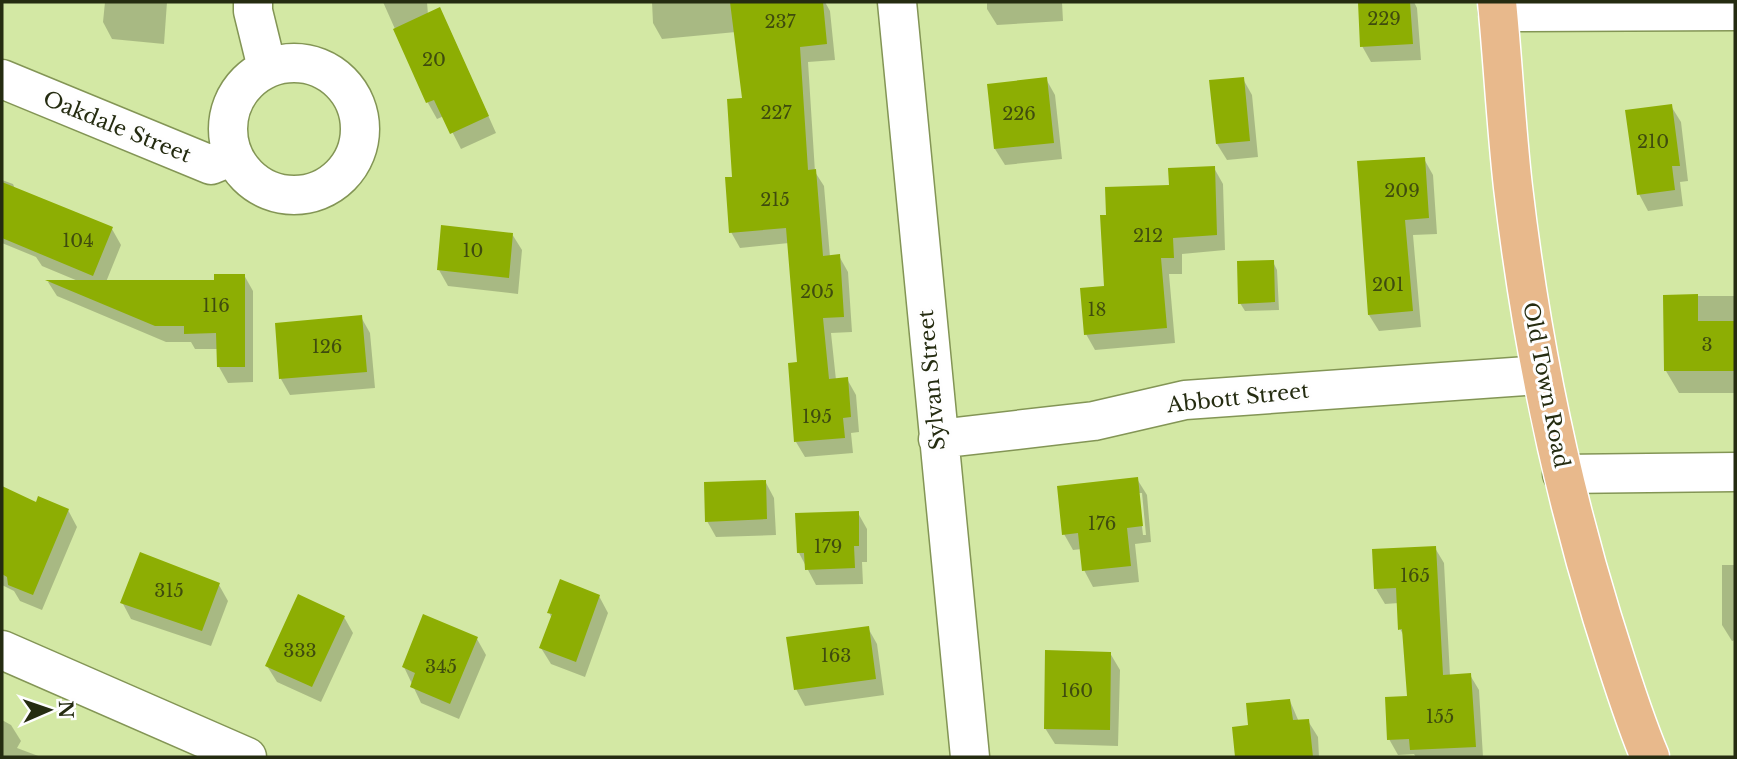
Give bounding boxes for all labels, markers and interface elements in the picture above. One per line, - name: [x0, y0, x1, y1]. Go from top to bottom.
- house number: 229: [1367, 8, 1401, 30]
- house number: 237: [764, 11, 797, 33]
- house number: 20: [422, 49, 446, 71]
- street label: Oakdale Street: [39, 85, 195, 169]
- house number: 227: [760, 102, 793, 124]
- house number: 226: [1002, 103, 1036, 125]
- house number: 210: [1637, 131, 1669, 153]
- house number: 209: [1384, 180, 1420, 202]
- house number: 215: [760, 189, 790, 211]
- house number: 212: [1133, 225, 1163, 247]
- house number: 104: [62, 230, 94, 252]
- house number: 10: [463, 240, 483, 262]
- house number: 201: [1372, 274, 1404, 296]
- house number: 205: [800, 281, 834, 303]
- house number: 116: [202, 295, 230, 317]
- house number: 18: [1088, 299, 1106, 321]
- street label: Old Town Road: [1517, 300, 1575, 470]
- street label: Sylvan Street: [913, 309, 951, 451]
- house number: 3: [1701, 334, 1713, 356]
- house number: 126: [312, 336, 342, 358]
- street label: Abbott Street: [1165, 378, 1310, 418]
- house number: 195: [802, 406, 832, 428]
- house number: 176: [1088, 513, 1116, 535]
- house number: 179: [814, 536, 842, 558]
- house number: 165: [1400, 565, 1430, 587]
- house number: 315: [154, 580, 184, 602]
- house number: 333: [283, 640, 317, 662]
- house number: 163: [821, 645, 851, 667]
- house number: 345: [425, 656, 457, 678]
- north arrow: [14, 675, 84, 745]
- house number: 160: [1061, 680, 1093, 702]
- text: N: [54, 700, 77, 719]
- house number: 155: [1426, 706, 1454, 728]

